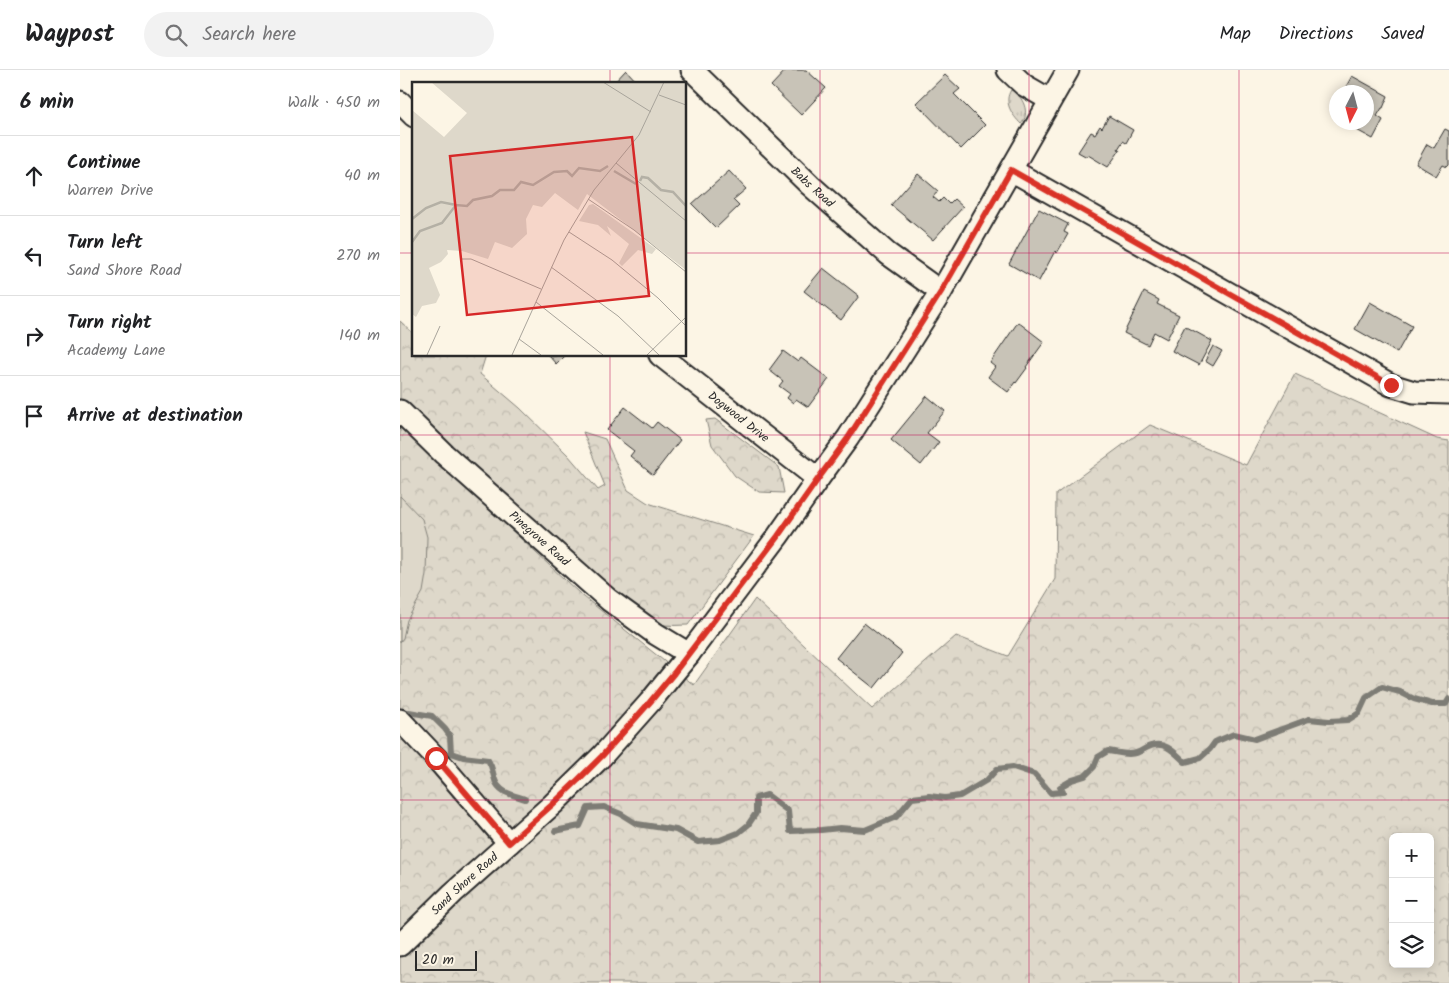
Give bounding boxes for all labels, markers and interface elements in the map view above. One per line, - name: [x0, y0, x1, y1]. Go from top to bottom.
- search box: [144, 12, 494, 57]
- text: Waypost: [25, 15, 114, 54]
- text: Search here: [202, 20, 296, 50]
- text: Map: [1219, 20, 1251, 49]
- text: Directions: [1279, 20, 1353, 49]
- text: Saved: [1381, 20, 1424, 49]
- icon: search: [162, 21, 190, 49]
- inset map: [412, 82, 686, 356]
- north arrow: [1329, 85, 1374, 130]
- text: 6 min: [20, 86, 74, 119]
- text: Walk · 450 m: [287, 90, 380, 115]
- text: Continue: [67, 148, 140, 178]
- icon: ahead: [20, 162, 48, 190]
- street label: Babs Road: [786, 162, 840, 213]
- text: 40 m: [344, 163, 380, 188]
- text: Warren Drive: [67, 178, 153, 203]
- text: Turn left: [67, 228, 142, 258]
- icon: left: [20, 242, 48, 270]
- text: 270 m: [336, 243, 380, 268]
- text: Sand Shore Road: [67, 258, 181, 283]
- text: Turn right: [67, 308, 152, 338]
- icon: right: [20, 322, 48, 350]
- text: 140 m: [339, 323, 380, 348]
- text: Academy Lane: [67, 338, 165, 363]
- route end: [1380, 374, 1403, 397]
- street label: Dogwood Drive: [704, 387, 774, 447]
- text: Arrive at destination: [67, 401, 243, 431]
- icon: arrive: [20, 402, 48, 430]
- street label: Pinegrove Road: [505, 506, 575, 571]
- route start: [425, 747, 448, 770]
- map controls: [1389, 833, 1434, 968]
- button: +: [1389, 833, 1434, 878]
- street label: Sand Shore Road: [426, 847, 503, 919]
- button: −: [1389, 878, 1434, 923]
- button: layers: [1389, 923, 1434, 968]
- scale bar: [415, 948, 478, 971]
- text: 20 m: [422, 949, 454, 971]

